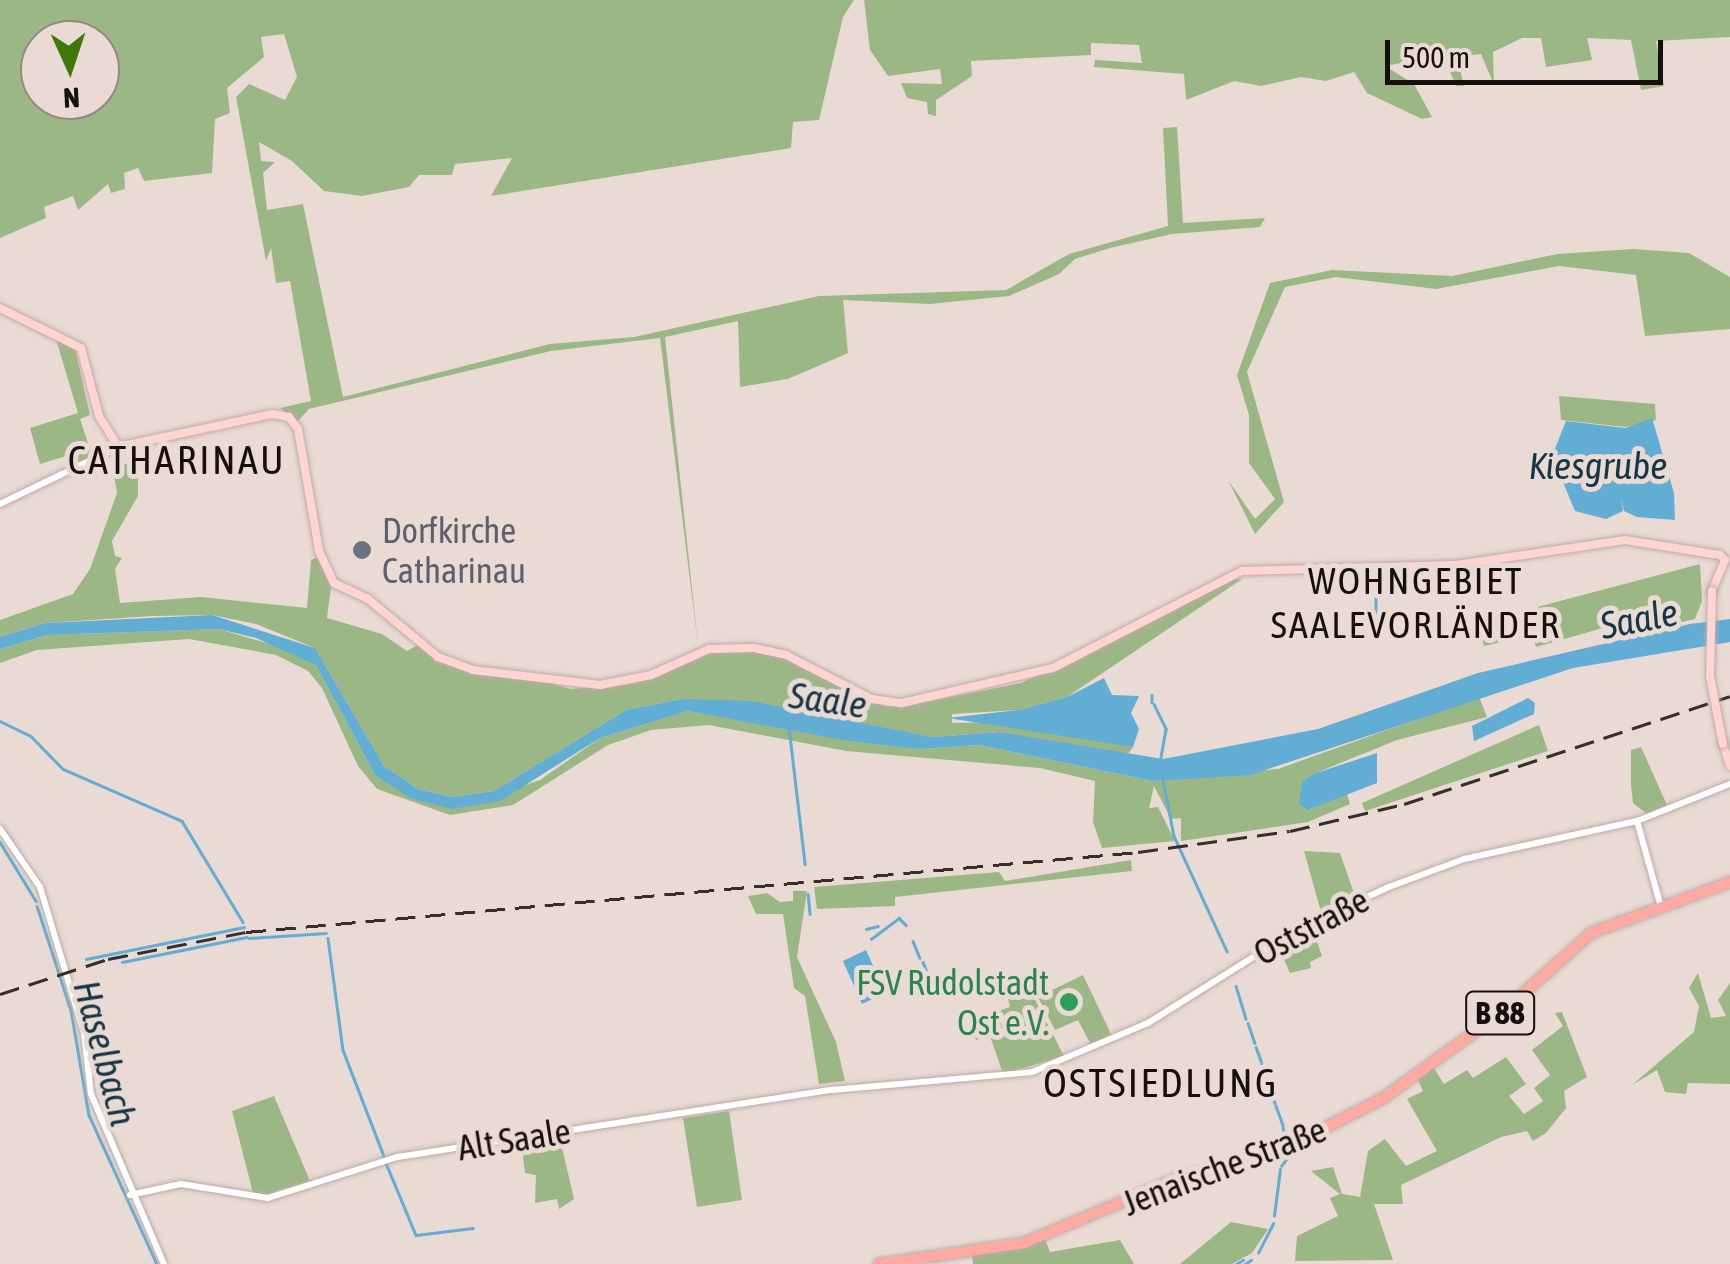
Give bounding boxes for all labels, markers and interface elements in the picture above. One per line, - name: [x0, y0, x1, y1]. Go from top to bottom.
- north arrow: [20, 20, 120, 120]
- scale bar: [1390, 20, 1668, 82]
- text: 500 m: [1402, 40, 1470, 74]
- text: N: [62, 82, 81, 114]
- district label: CATHARINAU: [68, 436, 286, 484]
- water label: Kiesgrube: [1529, 443, 1667, 489]
- place label: Dorfkirche Catharinau: [382, 509, 526, 591]
- marker: Dorfkirche Catharinau: [351, 539, 373, 561]
- district label: WOHNGEBIET SAALEVORLÄNDER: [1271, 558, 1561, 648]
- water label: Saale: [1596, 589, 1682, 649]
- water label: Saale: [786, 672, 870, 728]
- street label: Oststraße: [1247, 878, 1375, 974]
- place label: FSV Rudolstadt Ost e.V.: [856, 961, 1049, 1043]
- water label: Haselbach: [64, 975, 146, 1131]
- road number: B 88: [1465, 986, 1535, 1040]
- marker: FSV Rudolstadt Ost e.V.: [1058, 991, 1080, 1013]
- district label: OSTSIEDLUNG: [1043, 1059, 1279, 1107]
- street label: Jenaische Straße: [1116, 1108, 1332, 1224]
- street label: Alt Saale: [455, 1109, 573, 1169]

